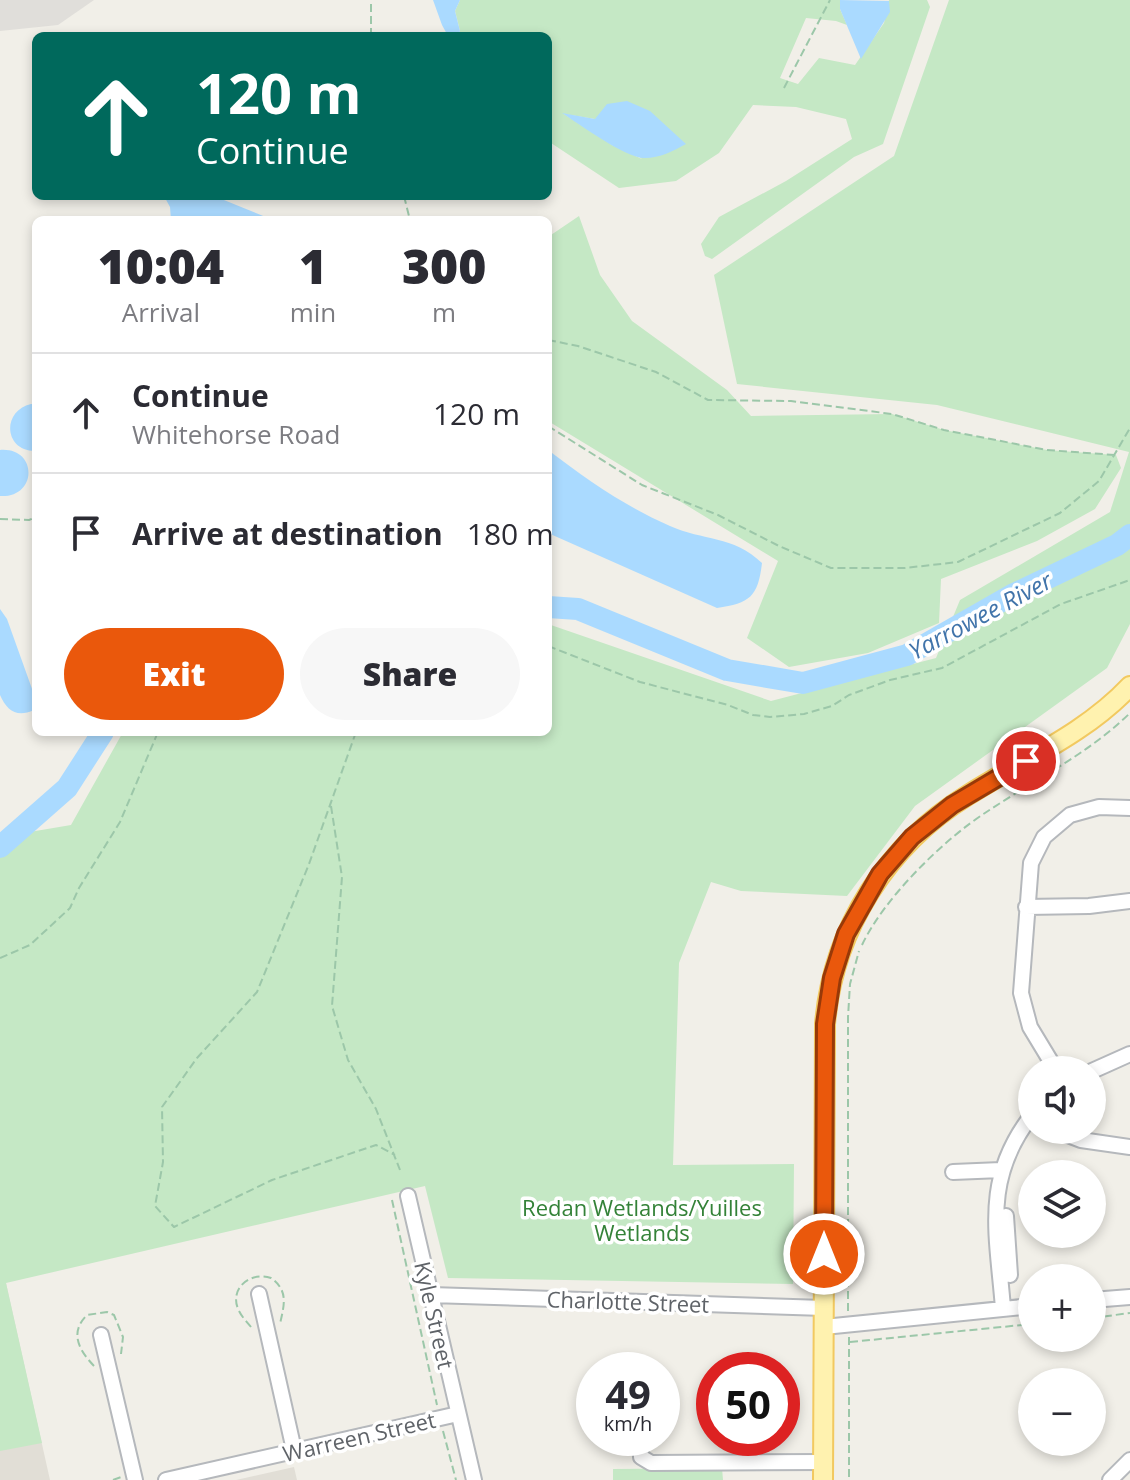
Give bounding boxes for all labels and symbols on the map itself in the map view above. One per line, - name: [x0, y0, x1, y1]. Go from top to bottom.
- water label: Yarrowee River: [903, 563, 1059, 667]
- pin: [992, 727, 1060, 795]
- park label: Redan Wetlands/Yuilles Wetlands: [522, 1192, 762, 1247]
- position arrow: [782, 1212, 866, 1296]
- street label: Kyle Street: [408, 1258, 462, 1372]
- street label: Charlotte Street: [546, 1283, 710, 1319]
- speed limit sign: 50: [696, 1352, 800, 1456]
- street label: Warreen Street: [280, 1404, 438, 1468]

